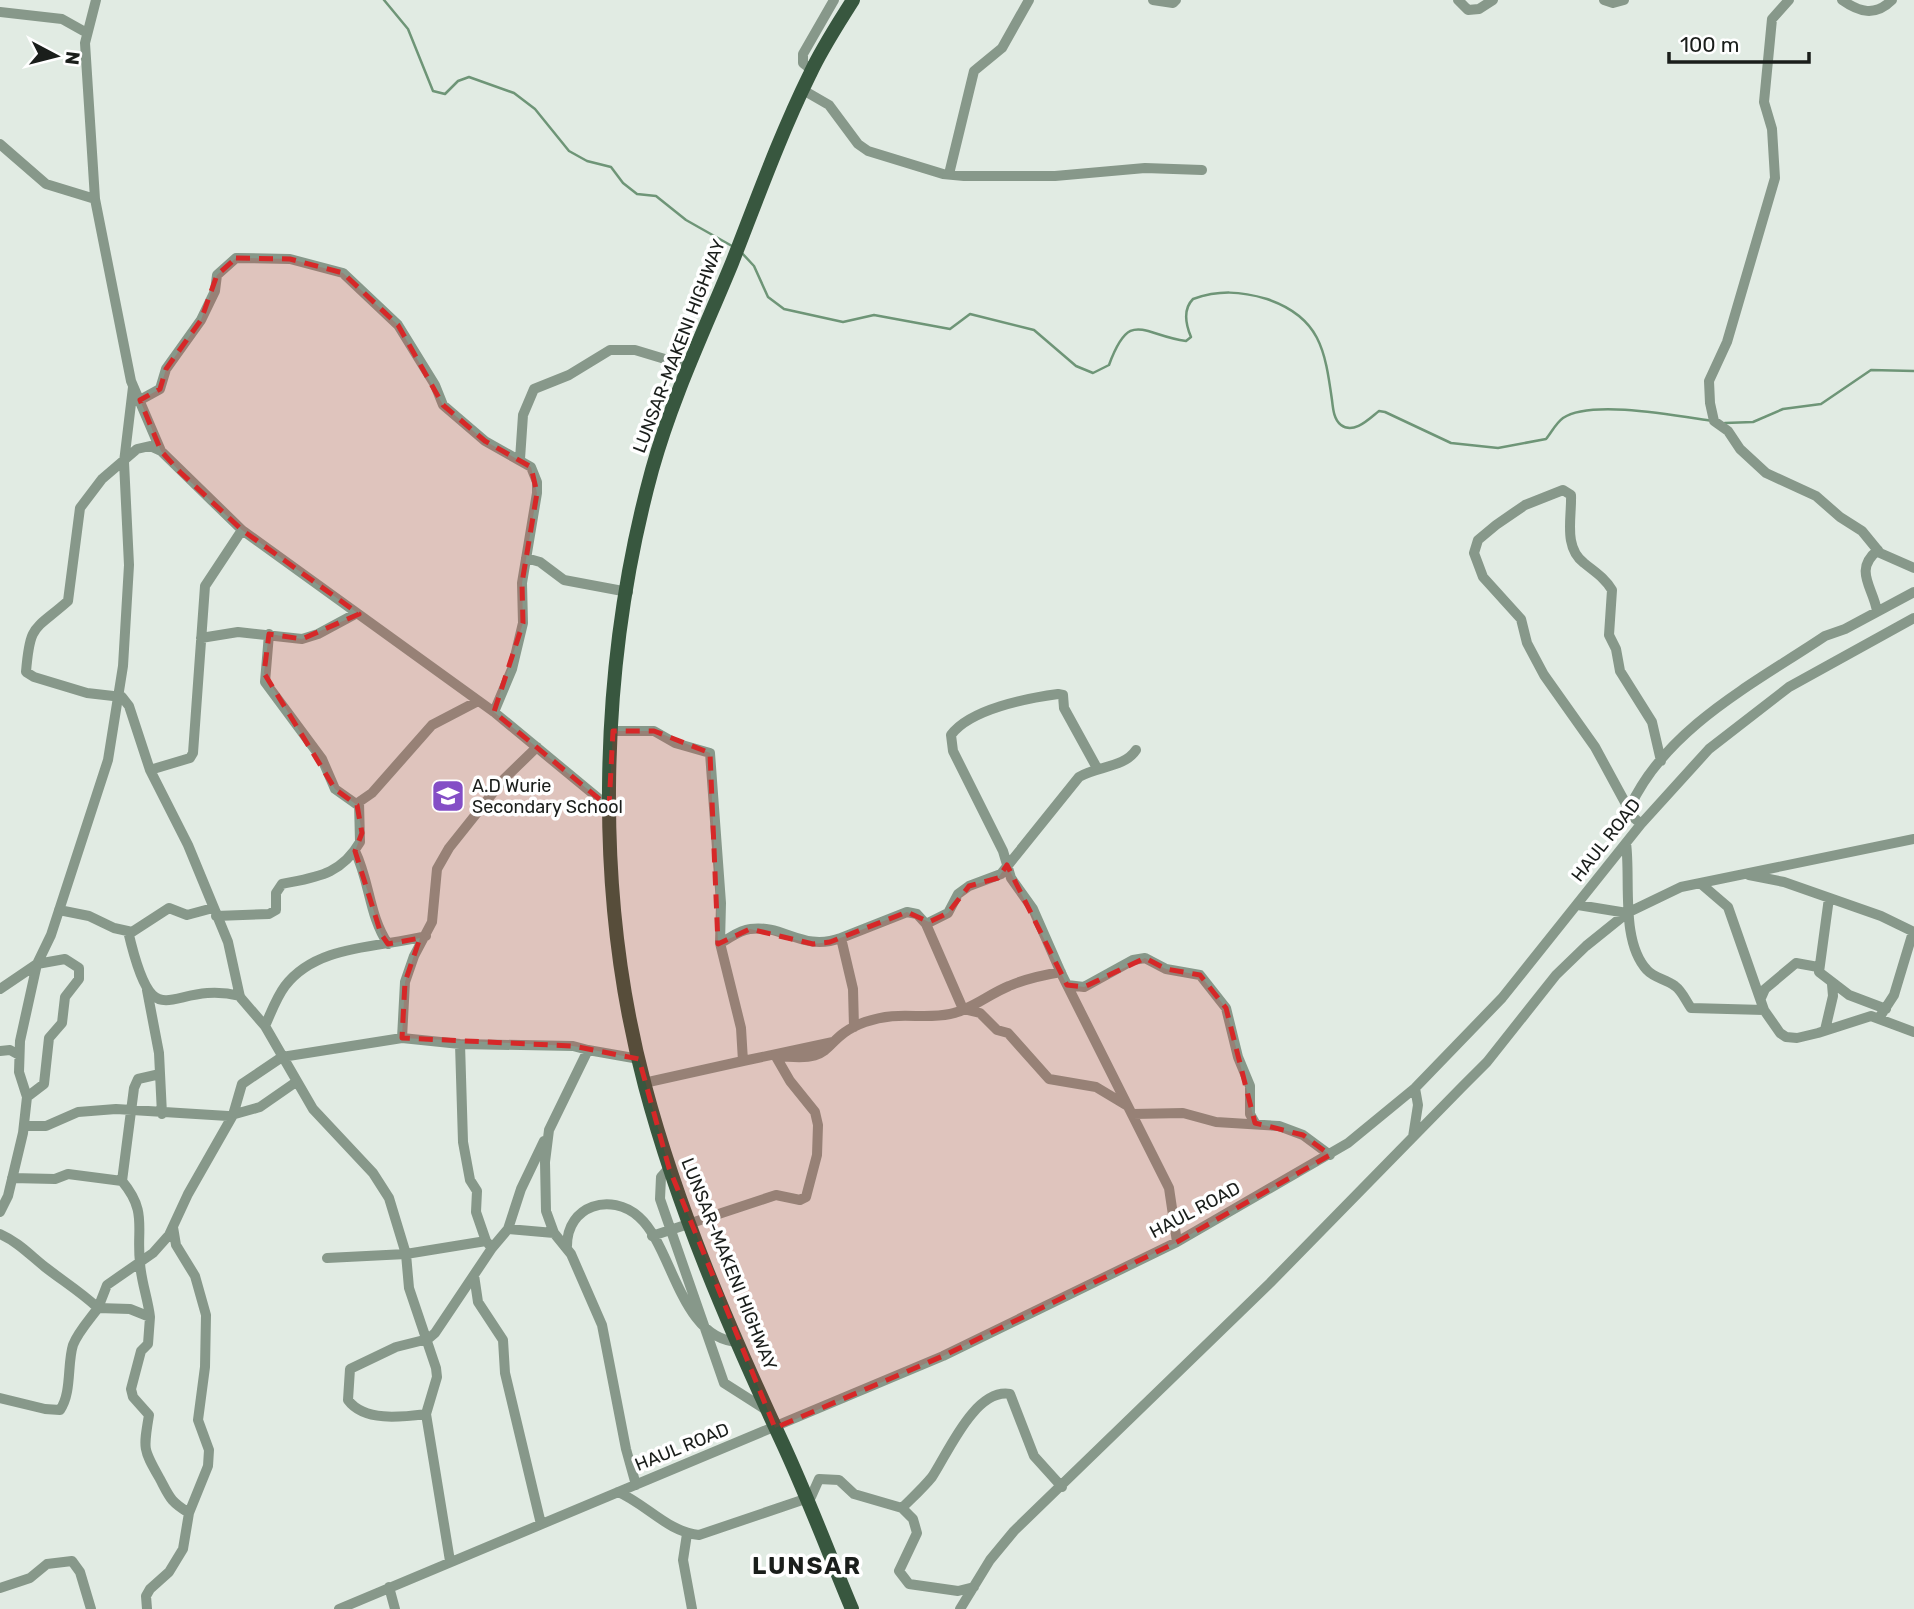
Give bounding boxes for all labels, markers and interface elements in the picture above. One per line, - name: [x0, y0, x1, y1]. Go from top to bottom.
- north arrow: [21, 21, 91, 91]
- scale bar: [1669, 21, 1809, 65]
- text: 100 m: [1680, 32, 1739, 57]
- text: N: [60, 50, 85, 66]
- street label: LUNSAR-MAKENI HIGHWAY: [628, 236, 730, 456]
- place label: A.D Wurie Secondary School: [472, 775, 623, 818]
- school or university icon: A.D Wurie Secondary School: [429, 777, 467, 815]
- street label: HAUL ROAD: [1567, 794, 1645, 886]
- street label: LUNSAR-MAKENI HIGHWAY: [676, 1155, 782, 1374]
- street label: HAUL ROAD: [1146, 1177, 1244, 1243]
- street label: HAUL ROAD: [632, 1418, 732, 1476]
- district label: LUNSAR: [752, 1552, 862, 1580]

